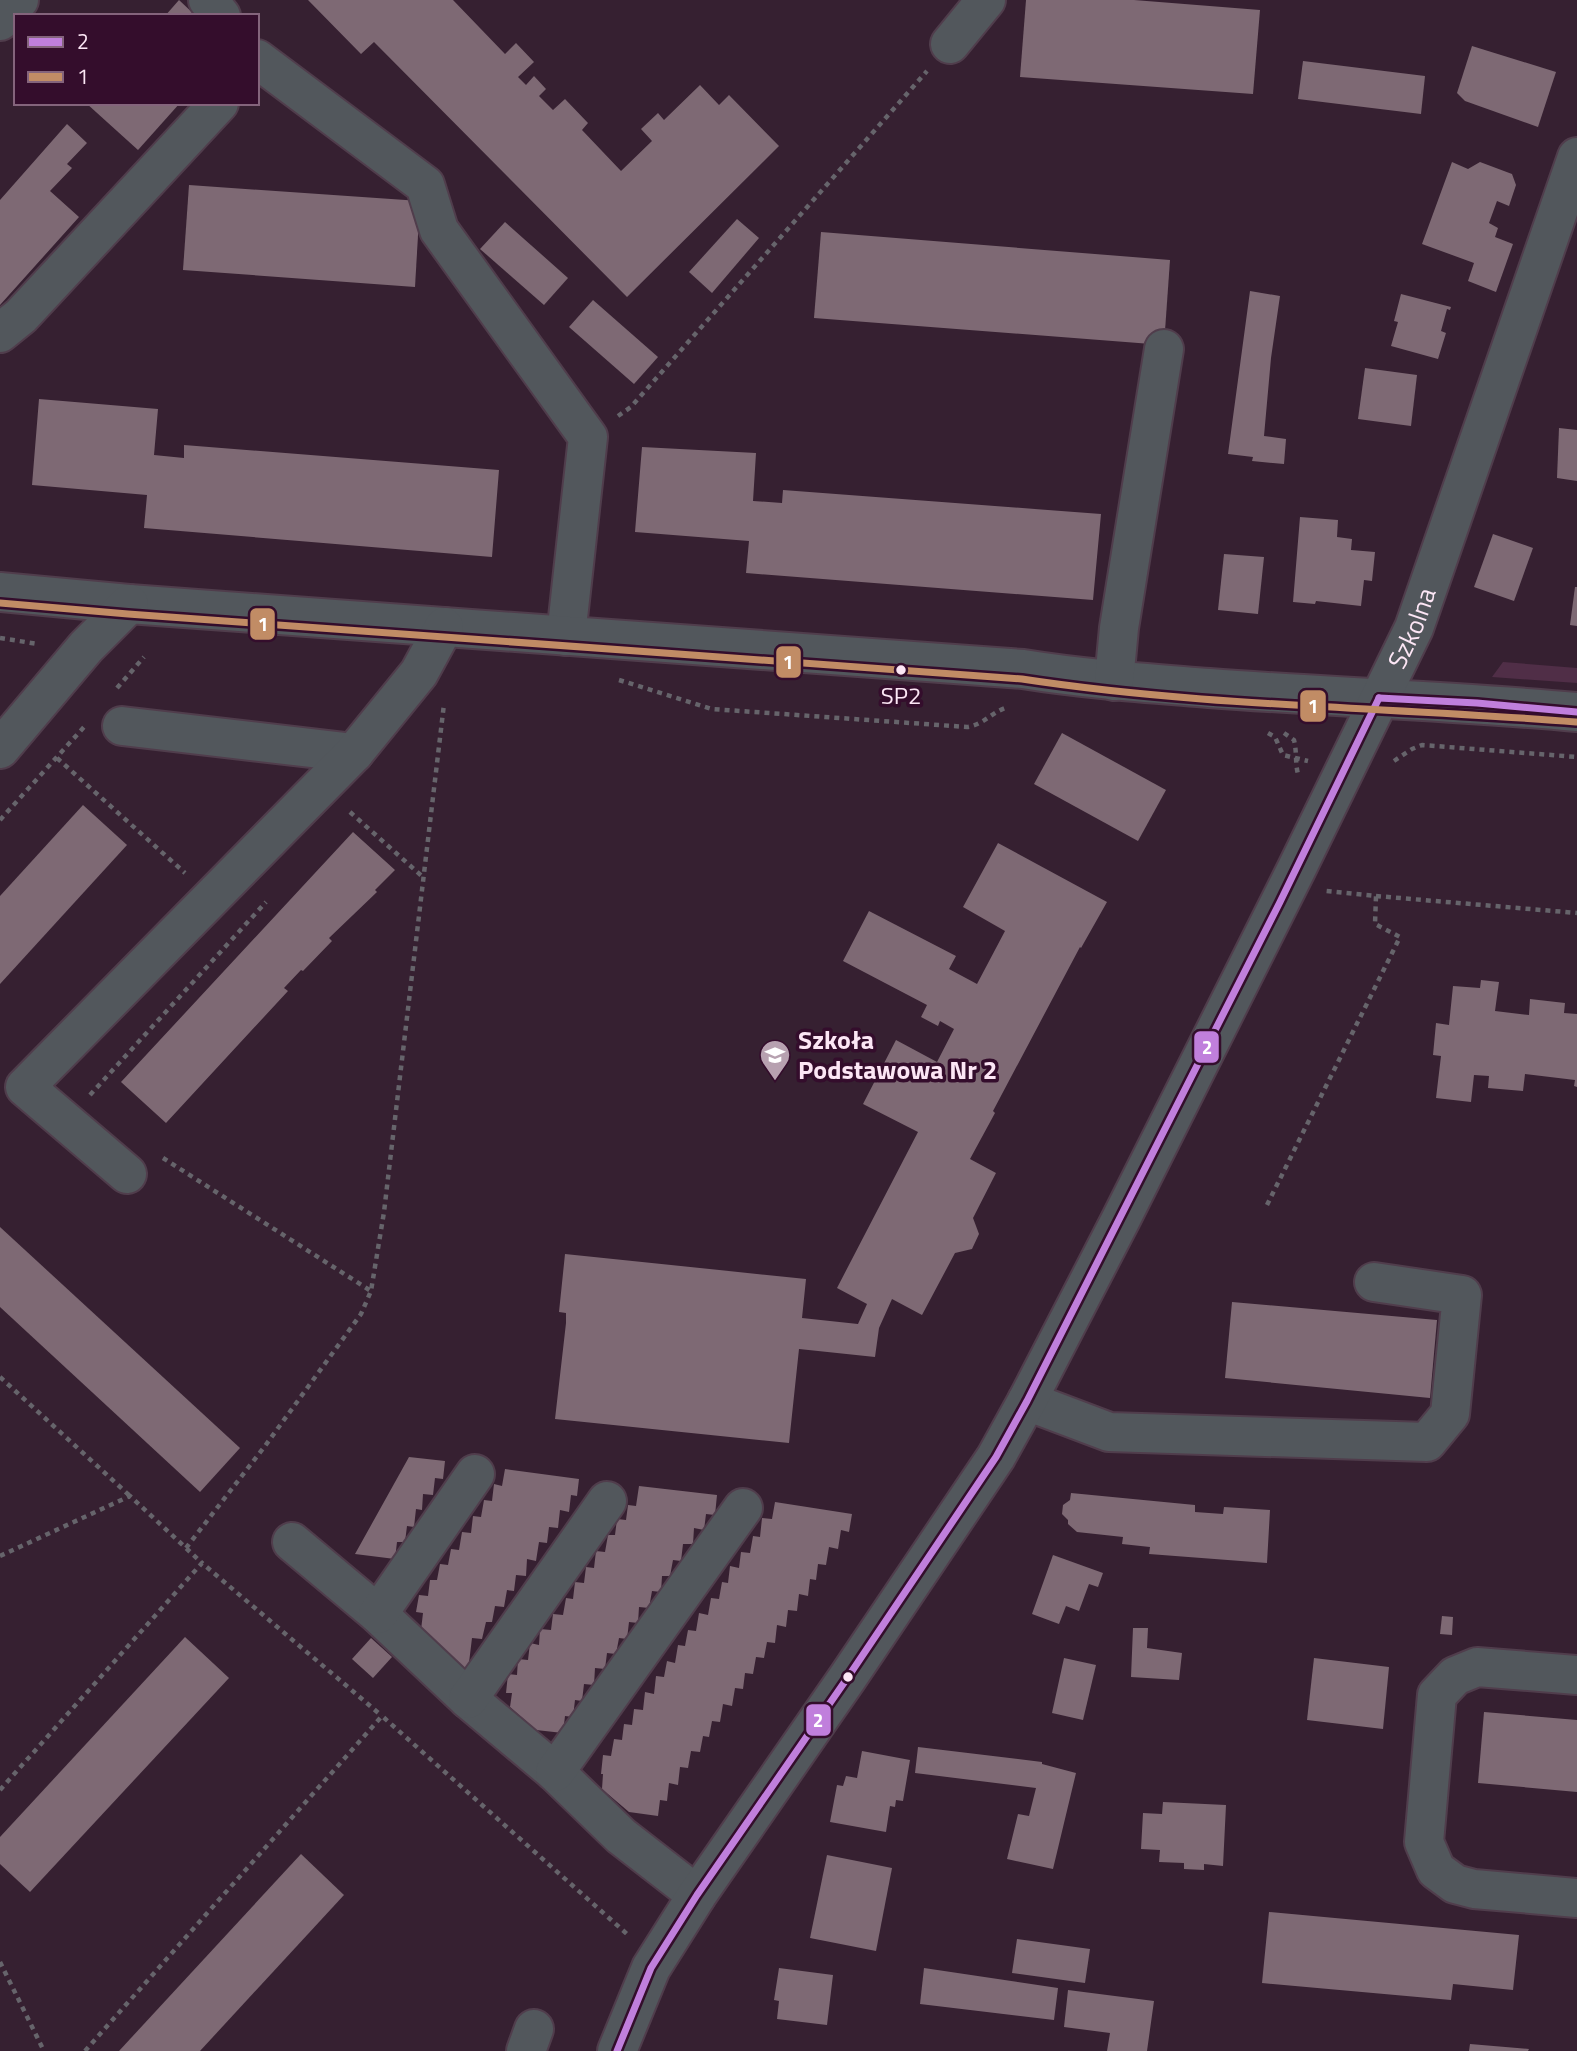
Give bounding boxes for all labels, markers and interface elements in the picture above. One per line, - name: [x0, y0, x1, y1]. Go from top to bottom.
- legend: [14, 14, 259, 105]
- text: 2: [77, 25, 89, 57]
- text: 1: [77, 60, 89, 92]
- street label: Szkolna: [1377, 582, 1446, 675]
- line badge: 1: [249, 607, 276, 641]
- text: 1: [258, 609, 268, 638]
- line badge: 1: [775, 645, 802, 679]
- text: 1: [783, 647, 793, 676]
- marker: SP2: [894, 663, 908, 677]
- place label: SP2: [881, 677, 921, 713]
- line badge: 1: [1299, 689, 1327, 723]
- text: 1: [1308, 691, 1318, 720]
- place label: Szkoła Podstawowa Nr 2: [798, 1020, 997, 1089]
- line badge: 2: [1193, 1030, 1220, 1064]
- text: 2: [1202, 1032, 1212, 1061]
- school or university icon: Szkoła Podstawowa Nr 2: [758, 1038, 792, 1082]
- unlabelled marker: [841, 1670, 855, 1684]
- line badge: 2: [805, 1703, 832, 1737]
- text: 2: [813, 1705, 823, 1734]

